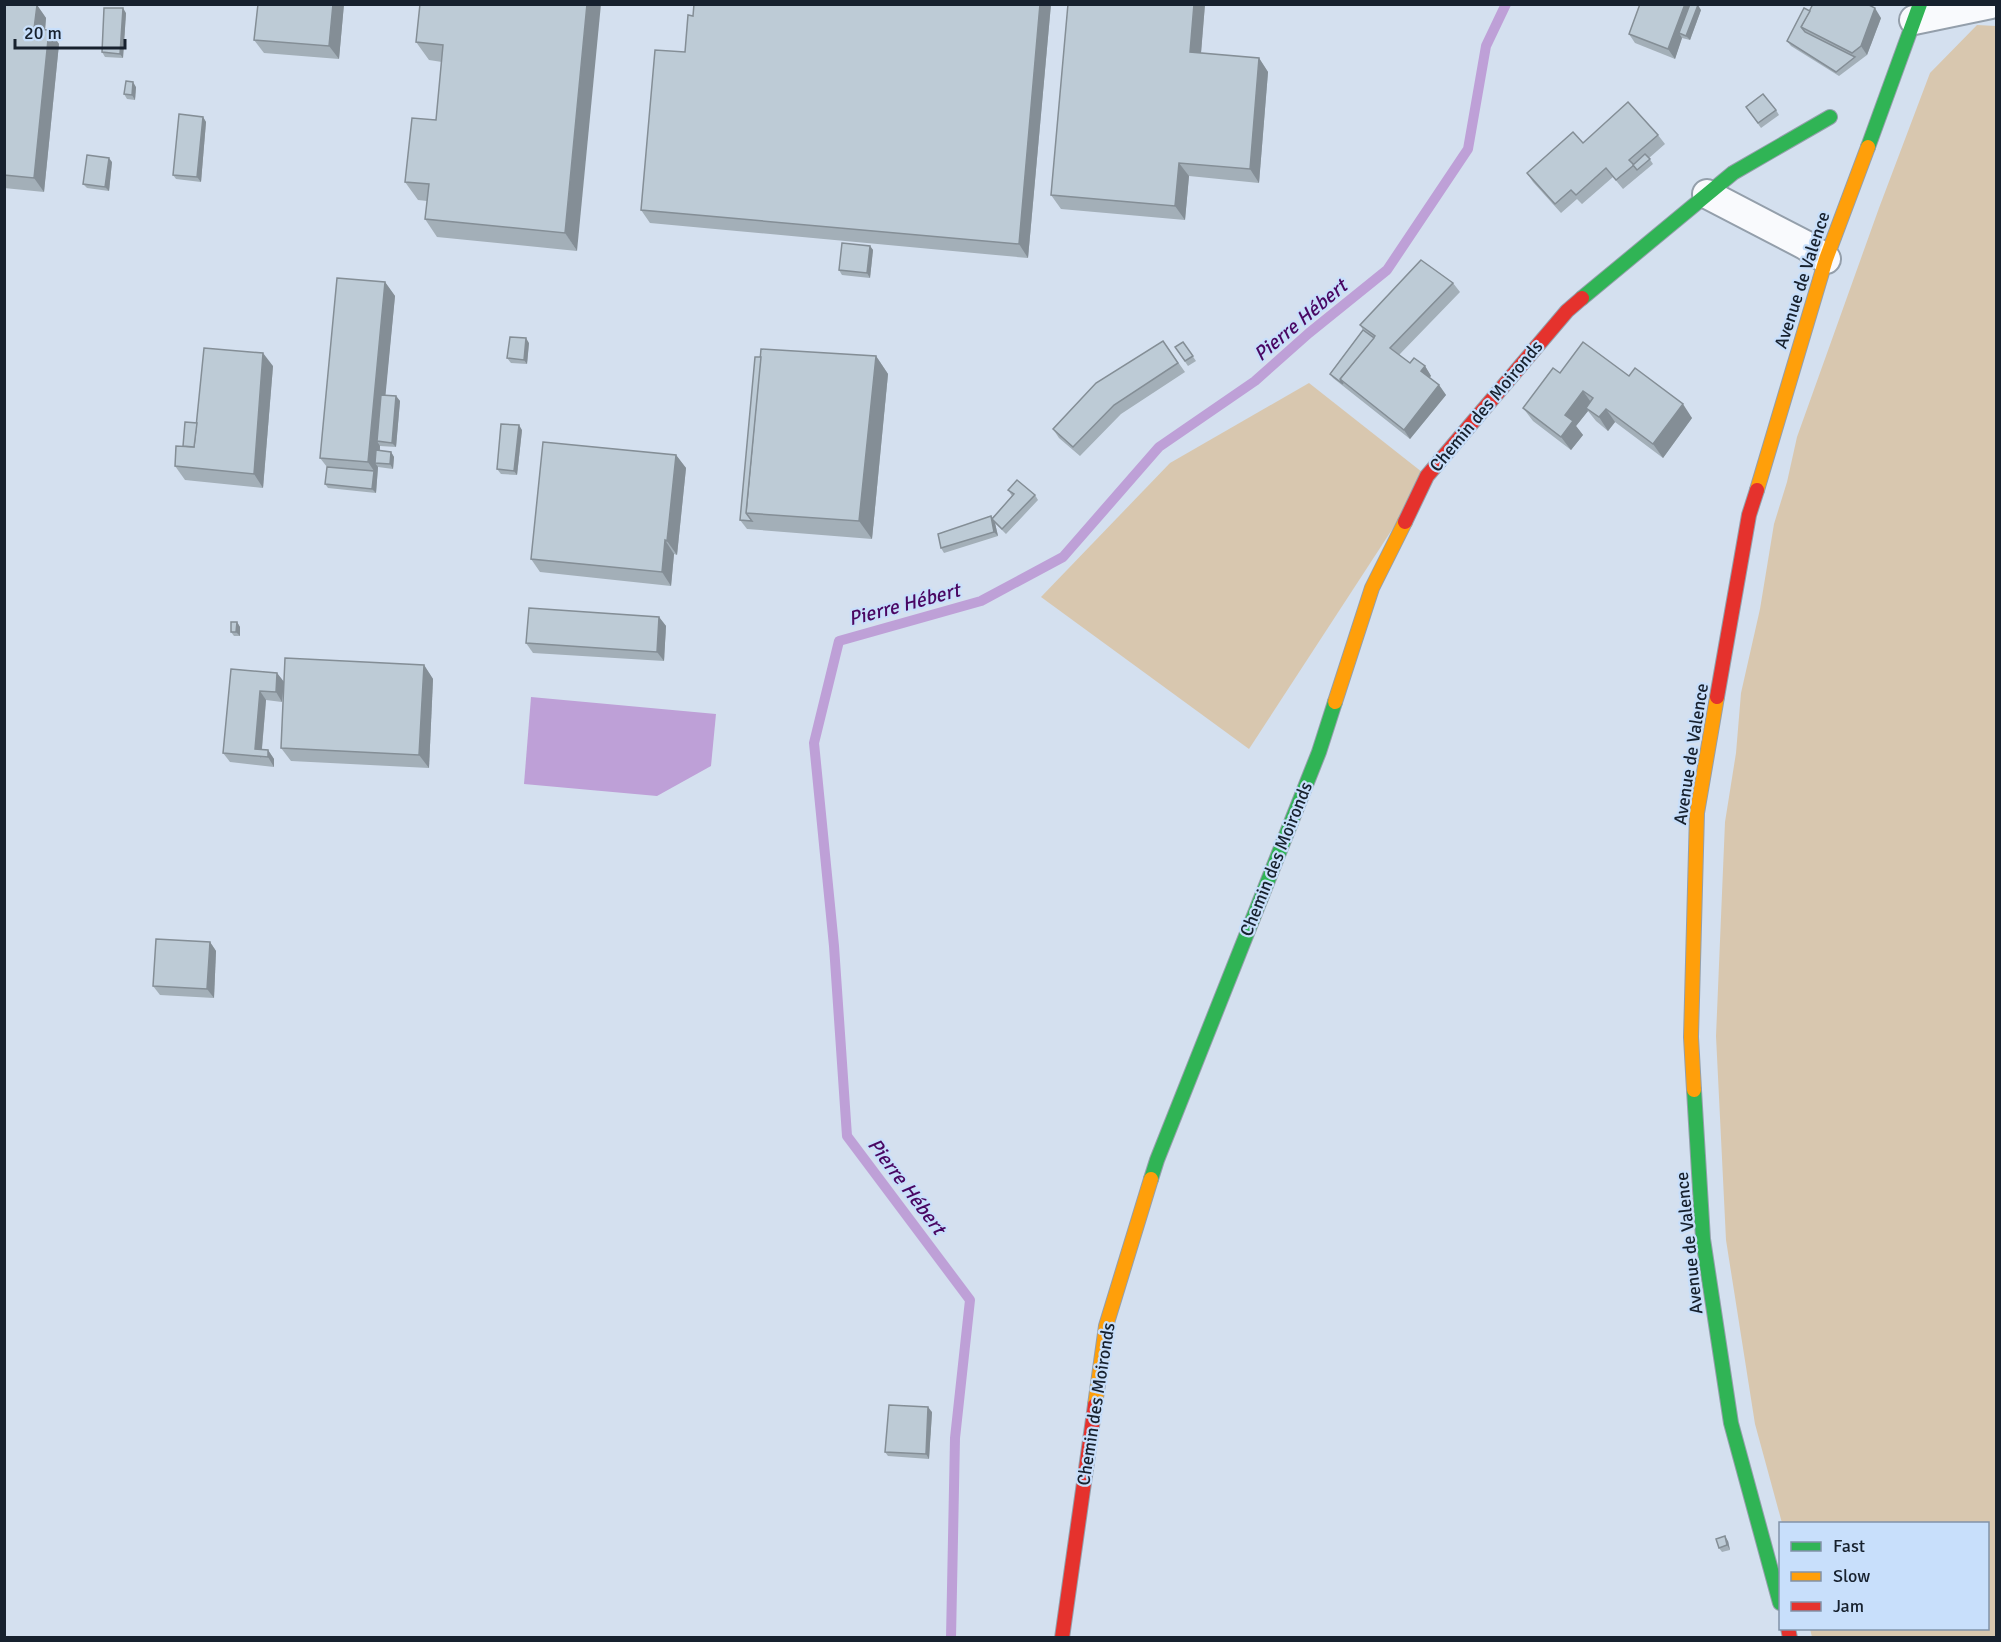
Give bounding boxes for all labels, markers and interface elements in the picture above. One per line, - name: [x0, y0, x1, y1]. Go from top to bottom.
- scale bar: [15, 12, 124, 50]
- text: 20 m: [24, 22, 62, 44]
- street label: Avenue de Valence: [1769, 209, 1835, 351]
- water label: Pierre Hébert: [1248, 273, 1354, 367]
- street label: Chemin des Moironds: [1425, 336, 1547, 476]
- water label: Pierre Hébert: [846, 577, 965, 631]
- street label: Avenue de Valence: [1669, 682, 1713, 826]
- street label: Chemin des Moironds: [1235, 778, 1317, 939]
- water label: Pierre Hébert: [862, 1133, 952, 1241]
- street label: Avenue de Valence: [1671, 1171, 1707, 1315]
- street label: Chemin des Moironds: [1072, 1321, 1120, 1487]
- legend: [1779, 1522, 1989, 1630]
- text: Fast: [1833, 1535, 1865, 1557]
- text: Slow: [1833, 1565, 1870, 1587]
- text: Jam: [1833, 1595, 1864, 1617]

